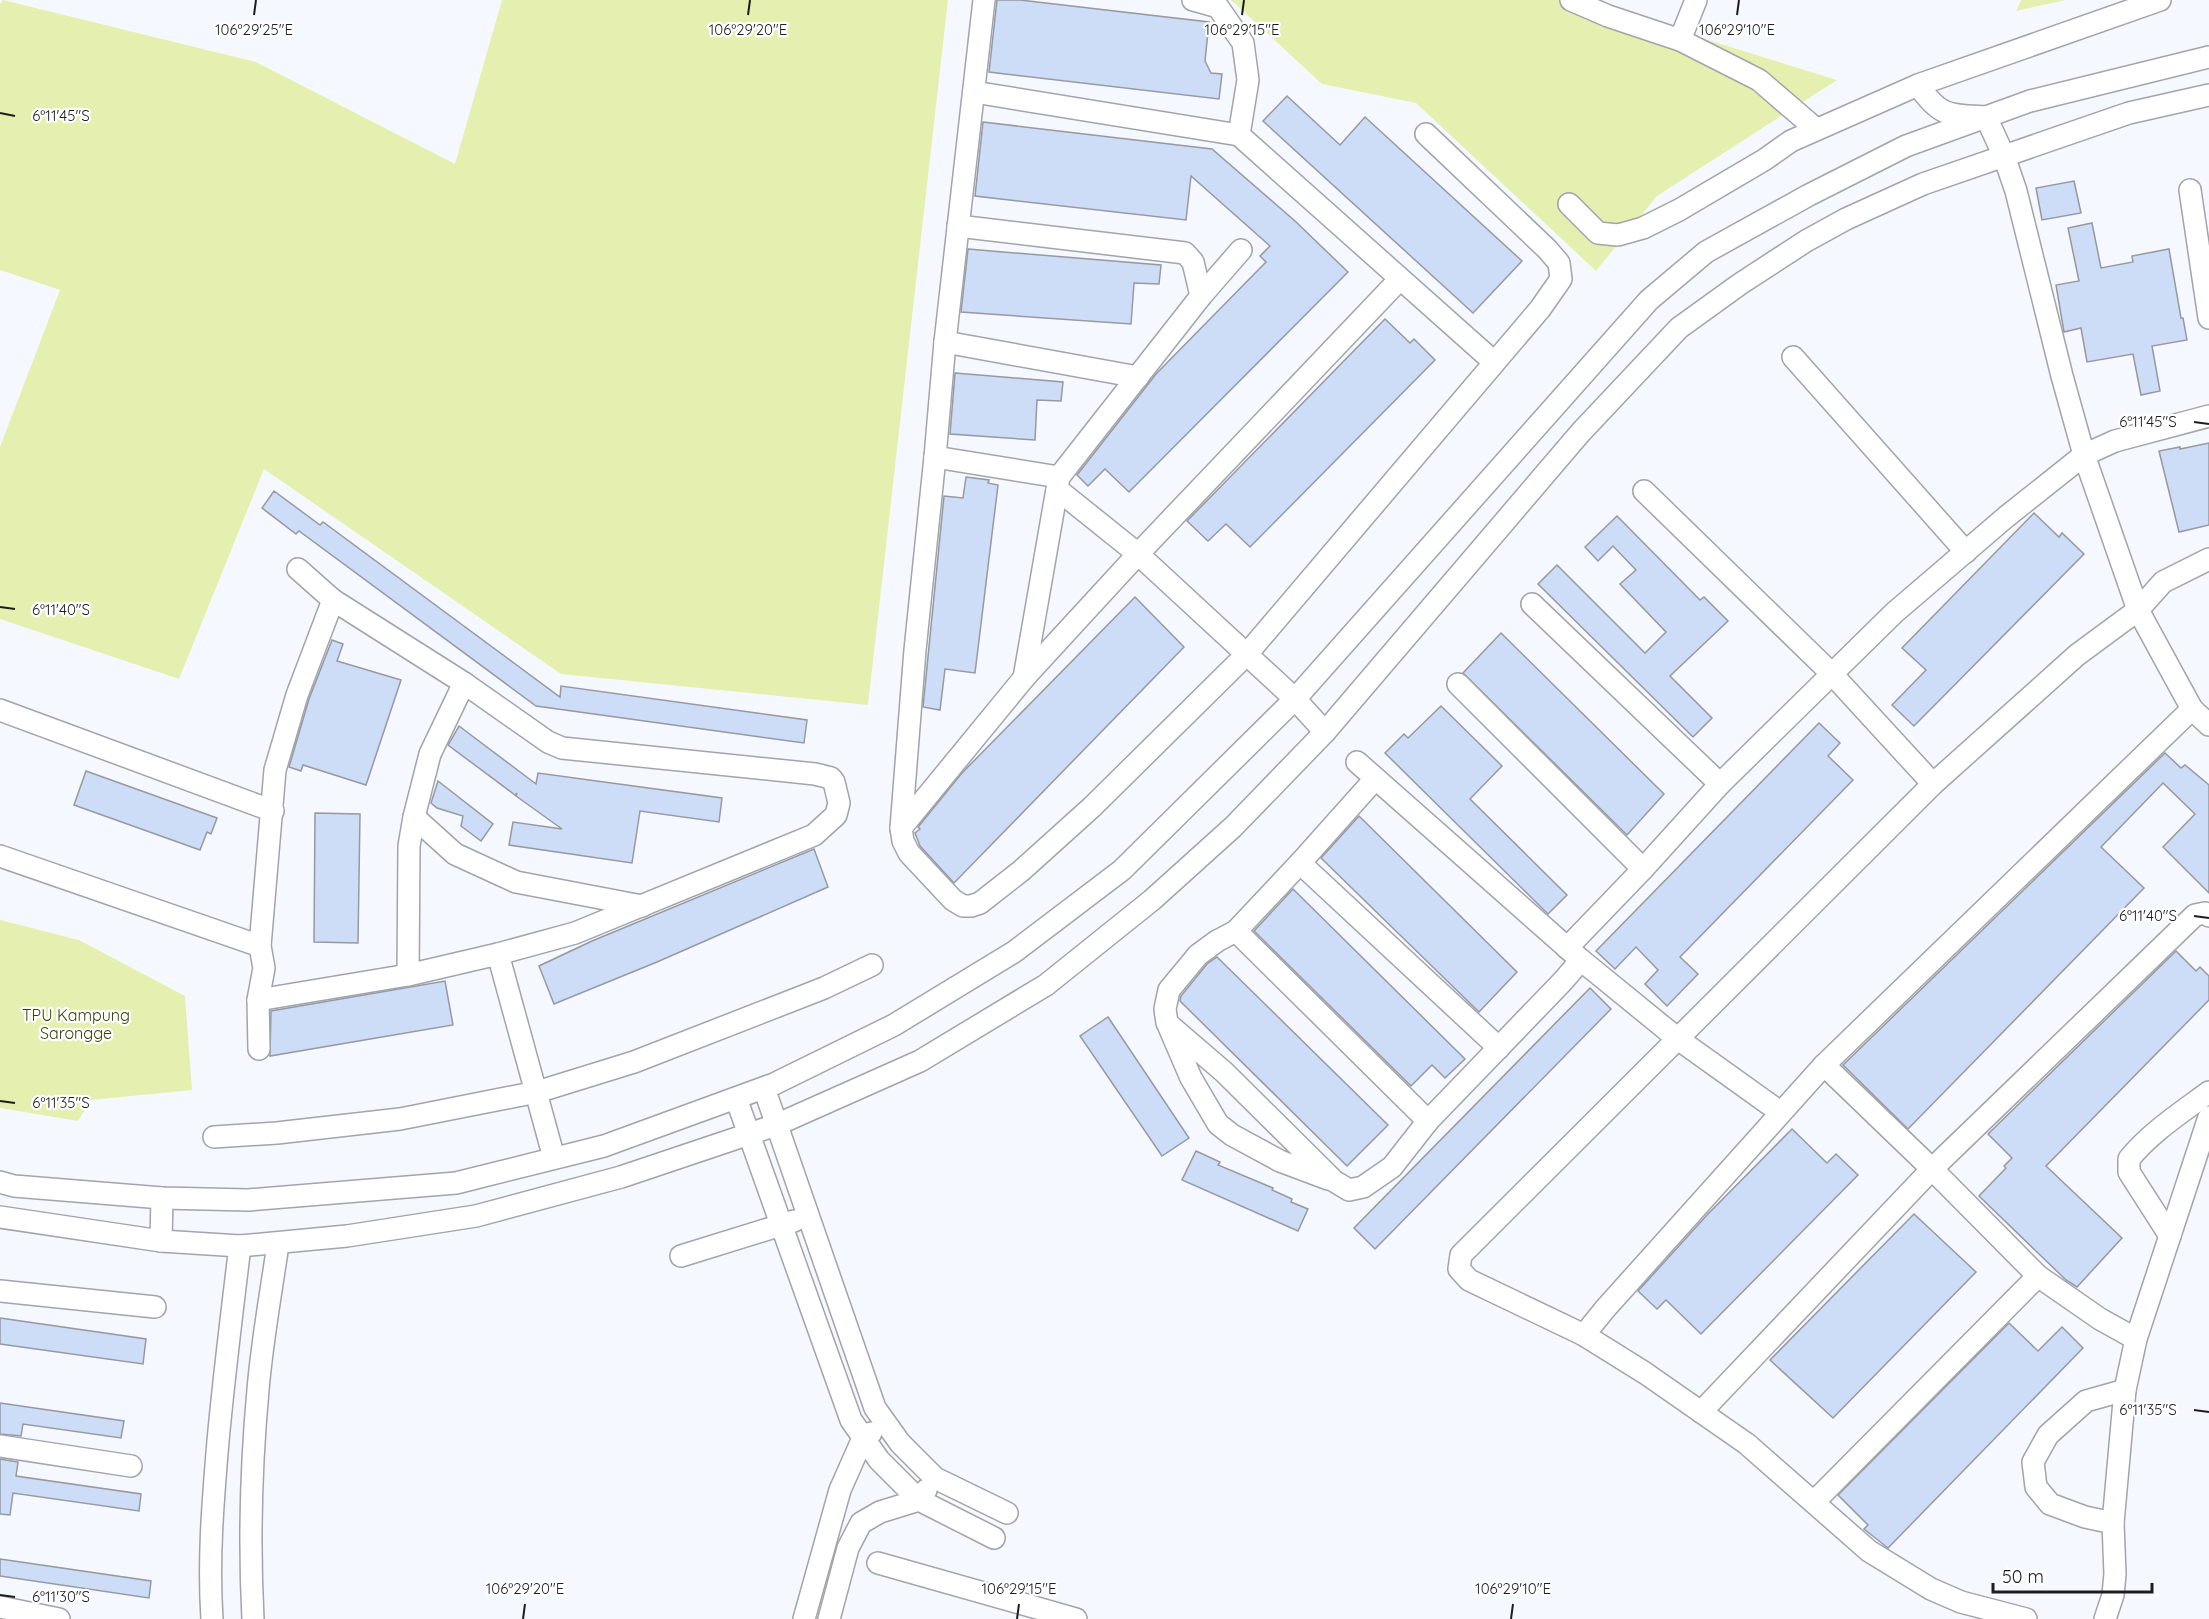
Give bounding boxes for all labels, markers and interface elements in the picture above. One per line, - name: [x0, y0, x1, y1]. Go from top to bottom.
- text: 106°29'25"E: [215, 20, 293, 39]
- text: 106°29'20"E: [709, 20, 787, 39]
- text: 106°29'15"E: [1204, 20, 1280, 39]
- text: 106°29'10"E: [1699, 20, 1775, 39]
- text: 6°11'45"S: [32, 106, 90, 125]
- text: 6°11'45"S: [2119, 412, 2177, 431]
- text: 6°11'40"S: [32, 600, 90, 619]
- text: 6°11'40"S: [2119, 906, 2177, 925]
- park label: TPU Kampung Sarongge: [22, 1005, 130, 1043]
- text: 6°11'35"S: [32, 1093, 90, 1112]
- text: 6°11'35"S: [2119, 1400, 2177, 1419]
- scale bar: [1993, 1556, 2152, 1594]
- text: 50 m: [2002, 1565, 2044, 1588]
- text: 106°29'20"E: [486, 1579, 564, 1598]
- text: 106°29'15"E: [981, 1579, 1057, 1598]
- text: 106°29'10"E: [1475, 1579, 1551, 1598]
- text: 6°11'30"S: [32, 1587, 90, 1606]

